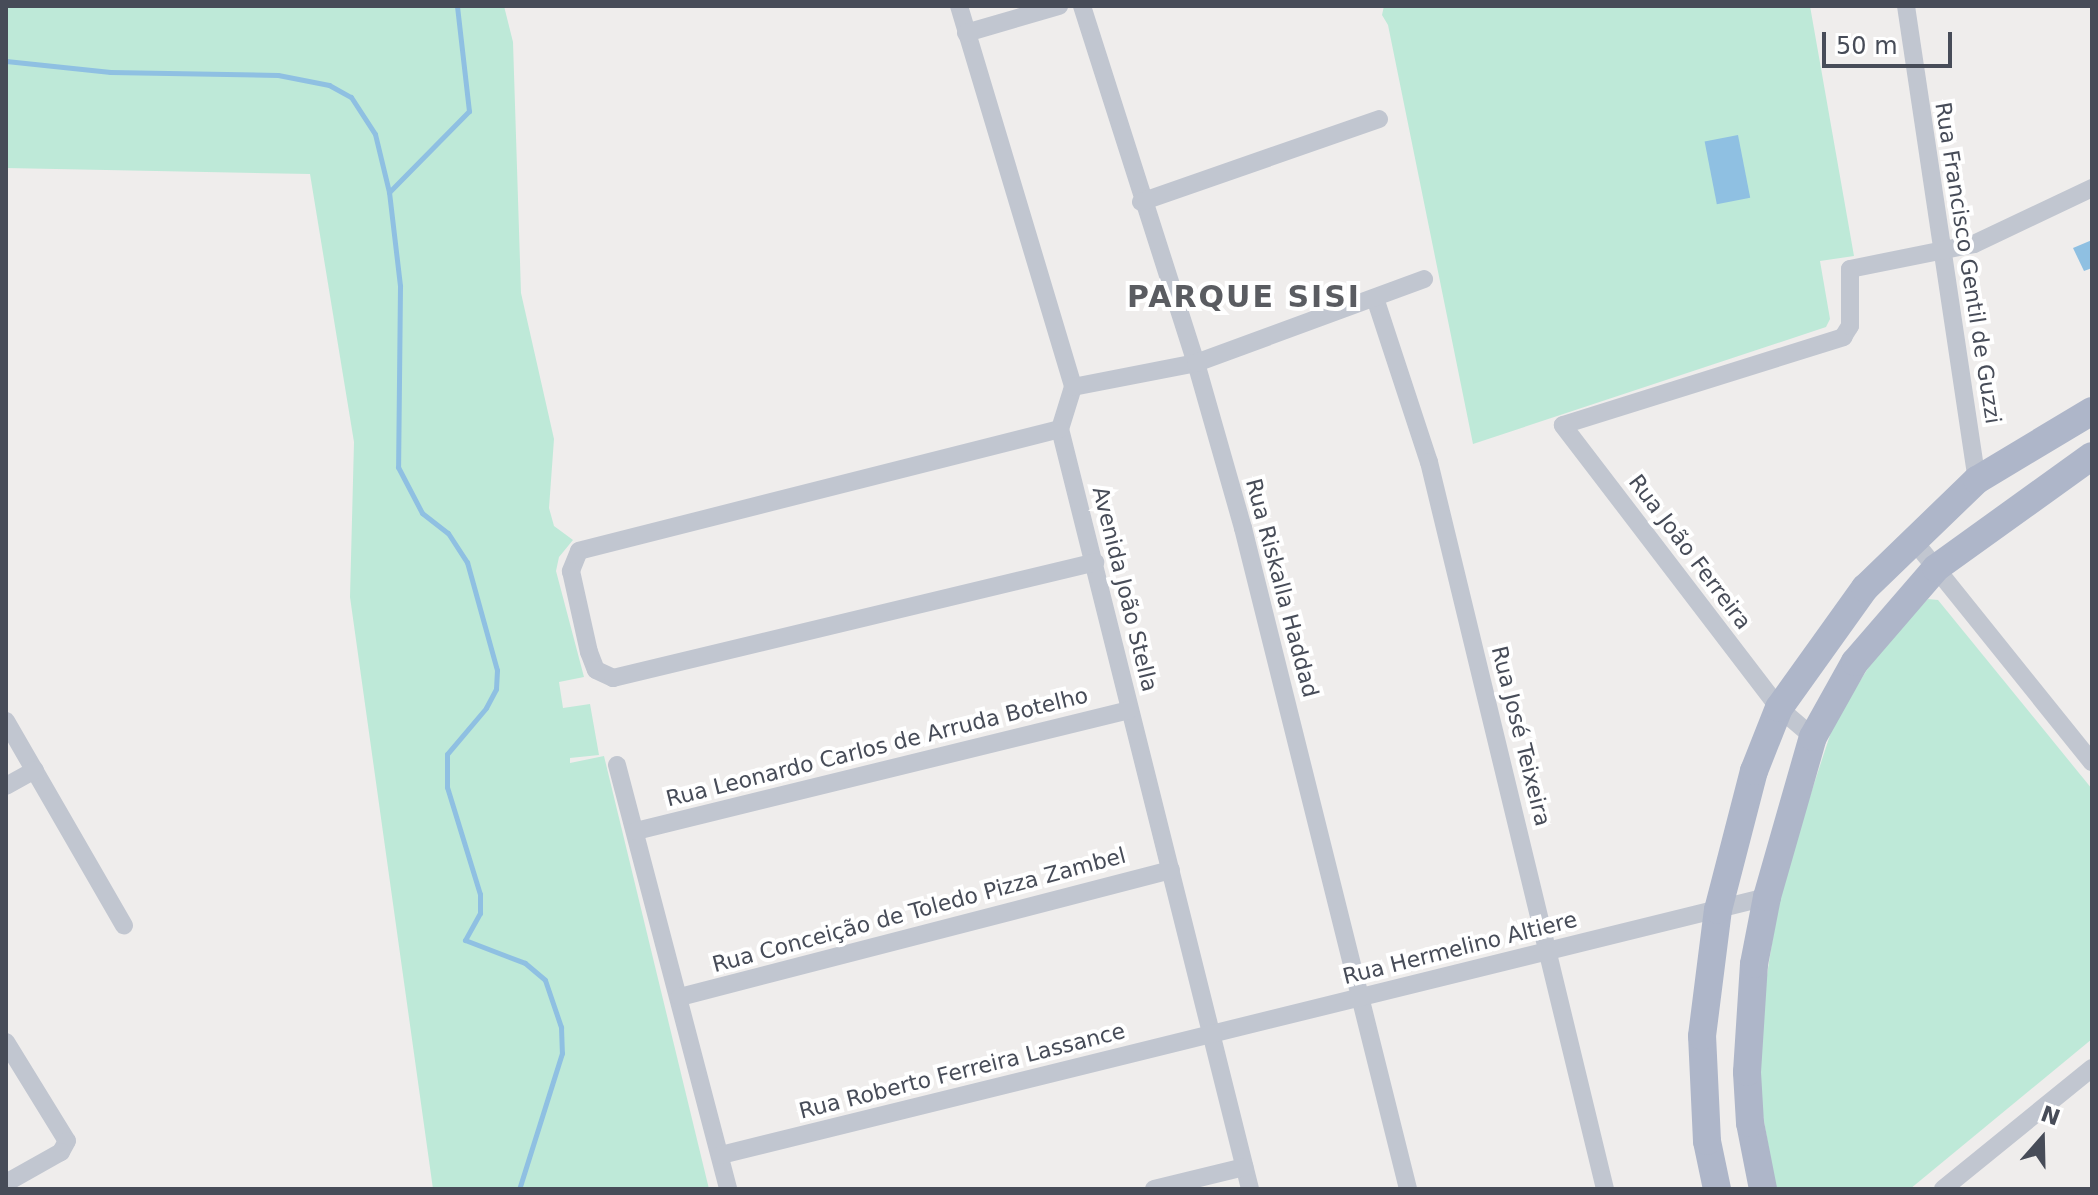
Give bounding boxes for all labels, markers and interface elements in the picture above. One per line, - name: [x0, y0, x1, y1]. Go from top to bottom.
- scale bar: [1826, 16, 1956, 66]
- text: 50 m: [1836, 32, 1898, 60]
- street label: Rua Francisco Gentil de Guzzi: [1930, 100, 2006, 426]
- district label: PARQUE SISI: [1127, 279, 1361, 315]
- street label: Rua João Ferreira: [1623, 469, 1757, 635]
- street label: Rua Riskalla Haddad: [1240, 476, 1324, 700]
- street label: Avenida João Stella: [1087, 484, 1163, 694]
- street label: Rua José Teixeira: [1486, 643, 1556, 829]
- street label: Rua Leonardo Carlos de Arruda Botelho: [663, 682, 1091, 812]
- street label: Rua Conceição de Toledo Pizza Zambel: [709, 842, 1129, 978]
- street label: Rua Hermelino Altiere: [1340, 906, 1580, 990]
- street label: Rua Roberto Ferreira Lassance: [796, 1018, 1128, 1124]
- north arrow: [2002, 1099, 2082, 1179]
- text: N: [2037, 1101, 2063, 1131]

